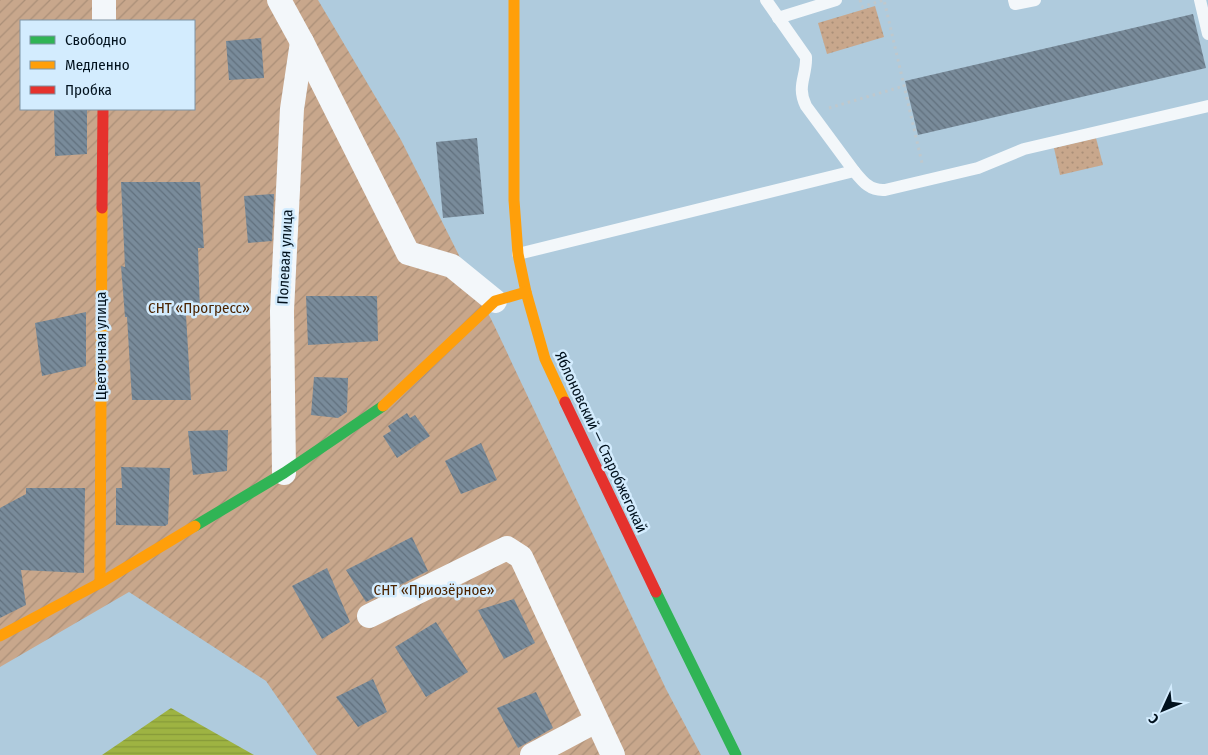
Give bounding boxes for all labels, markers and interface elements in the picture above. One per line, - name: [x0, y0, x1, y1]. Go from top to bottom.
- legend: [20, 20, 195, 110]
- text: Свободно: [65, 31, 127, 49]
- text: Медленно: [65, 56, 130, 74]
- text: Пробка: [65, 81, 112, 99]
- street label: Полевая улица: [274, 209, 296, 305]
- street label: Цветочная улица: [92, 292, 110, 400]
- park label: СНТ «Прогресс»: [148, 299, 250, 317]
- street label: Яблоновский — Старобжегокай: [551, 349, 651, 535]
- park label: СНТ «Приозёрное»: [374, 581, 494, 599]
- north arrow: [1138, 685, 1188, 735]
- text: С: [1145, 710, 1163, 727]

